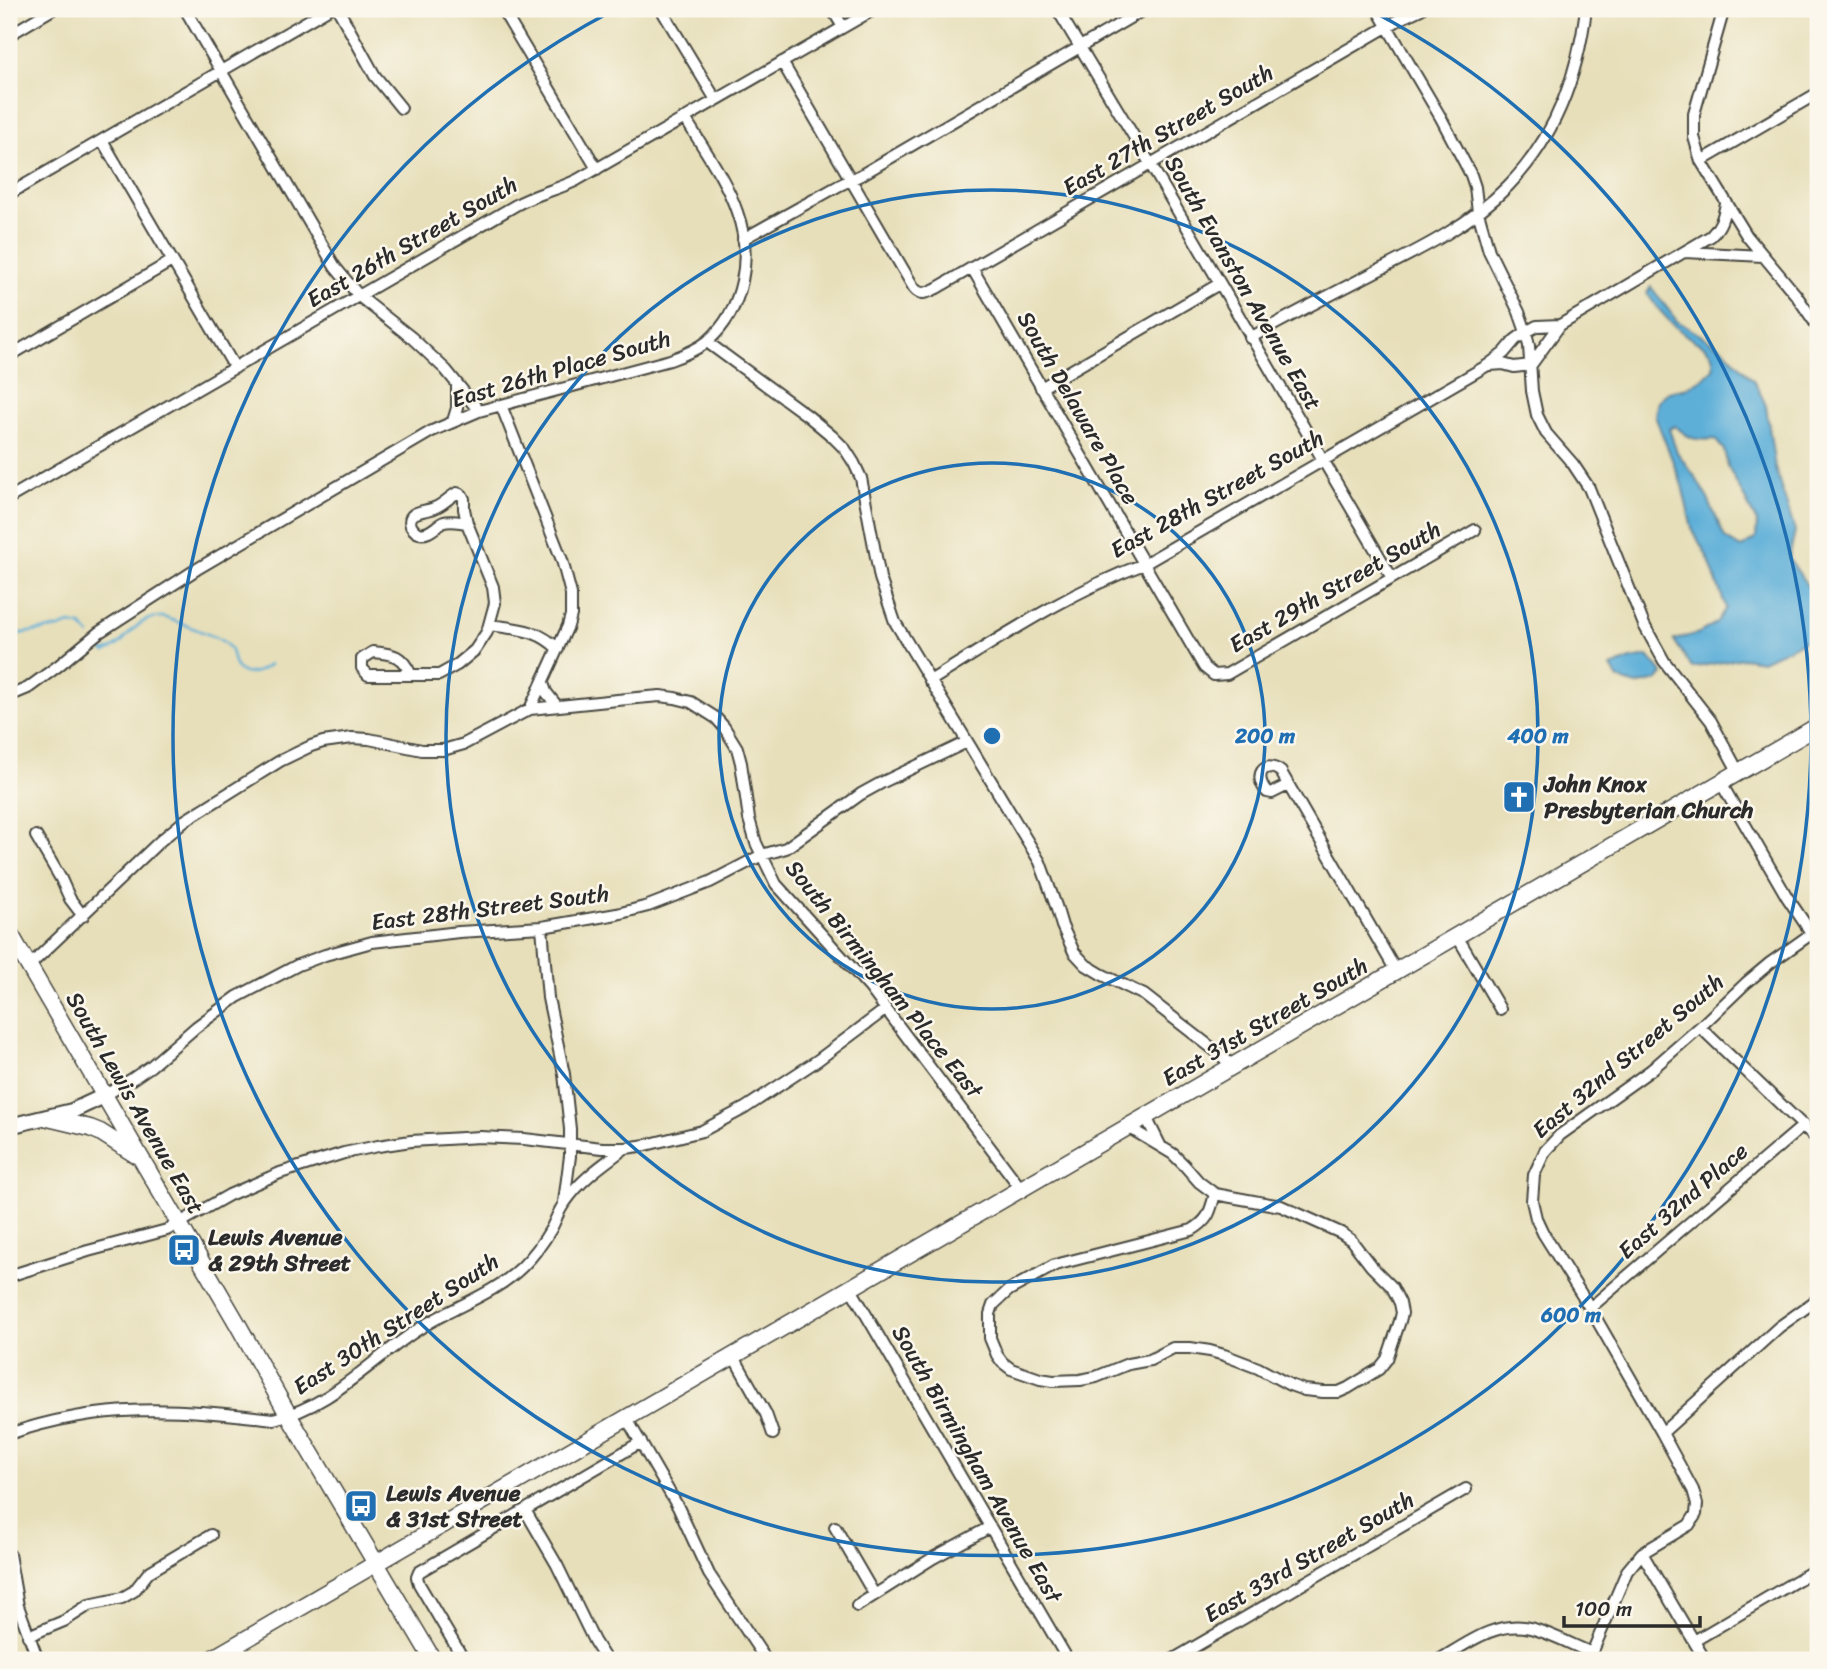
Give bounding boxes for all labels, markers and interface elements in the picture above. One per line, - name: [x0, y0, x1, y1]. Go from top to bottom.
- street label: East 27th Street South: [1054, 53, 1282, 207]
- street label: South Evanston Avenue East: [1153, 148, 1333, 418]
- street label: East 26th Street South: [299, 165, 525, 319]
- street label: South Delaware Place: [1006, 303, 1151, 513]
- street label: East 26th Place South: [447, 318, 675, 420]
- street label: East 28th Street South: [1102, 418, 1332, 570]
- street label: East 29th Street South: [1221, 509, 1449, 665]
- text: 200 m: [1234, 717, 1296, 755]
- text: 400 m: [1506, 717, 1569, 755]
- centre of rings: [980, 724, 1004, 748]
- place label: John Knox Presbyterian Church: [1542, 764, 1753, 831]
- church icon: John Knox Presbyterian Church: [1500, 778, 1538, 816]
- street label: South Birmingham Place East: [774, 850, 995, 1109]
- street label: East 28th Street South: [369, 873, 611, 943]
- street label: East 31st Street South: [1154, 946, 1376, 1098]
- street label: East 32nd Street South: [1522, 963, 1734, 1149]
- street label: South Lewis Avenue East: [54, 984, 216, 1222]
- street label: East 32nd Place: [1608, 1132, 1758, 1270]
- place label: Lewis Avenue & 29th Street: [208, 1217, 351, 1284]
- bus stop icon: Lewis Avenue & 29th Street: [165, 1231, 203, 1269]
- street label: East 30th Street South: [285, 1242, 507, 1406]
- text: 600 m: [1540, 1296, 1602, 1334]
- street label: South Birmingham Avenue East: [880, 1317, 1075, 1613]
- place label: Lewis Avenue & 31st Street: [386, 1473, 523, 1540]
- street label: East 33rd Street South: [1196, 1480, 1422, 1634]
- bus stop icon: Lewis Avenue & 31st Street: [342, 1487, 380, 1525]
- scale bar: [1564, 1585, 1701, 1629]
- text: 100 m: [1575, 1590, 1632, 1628]

